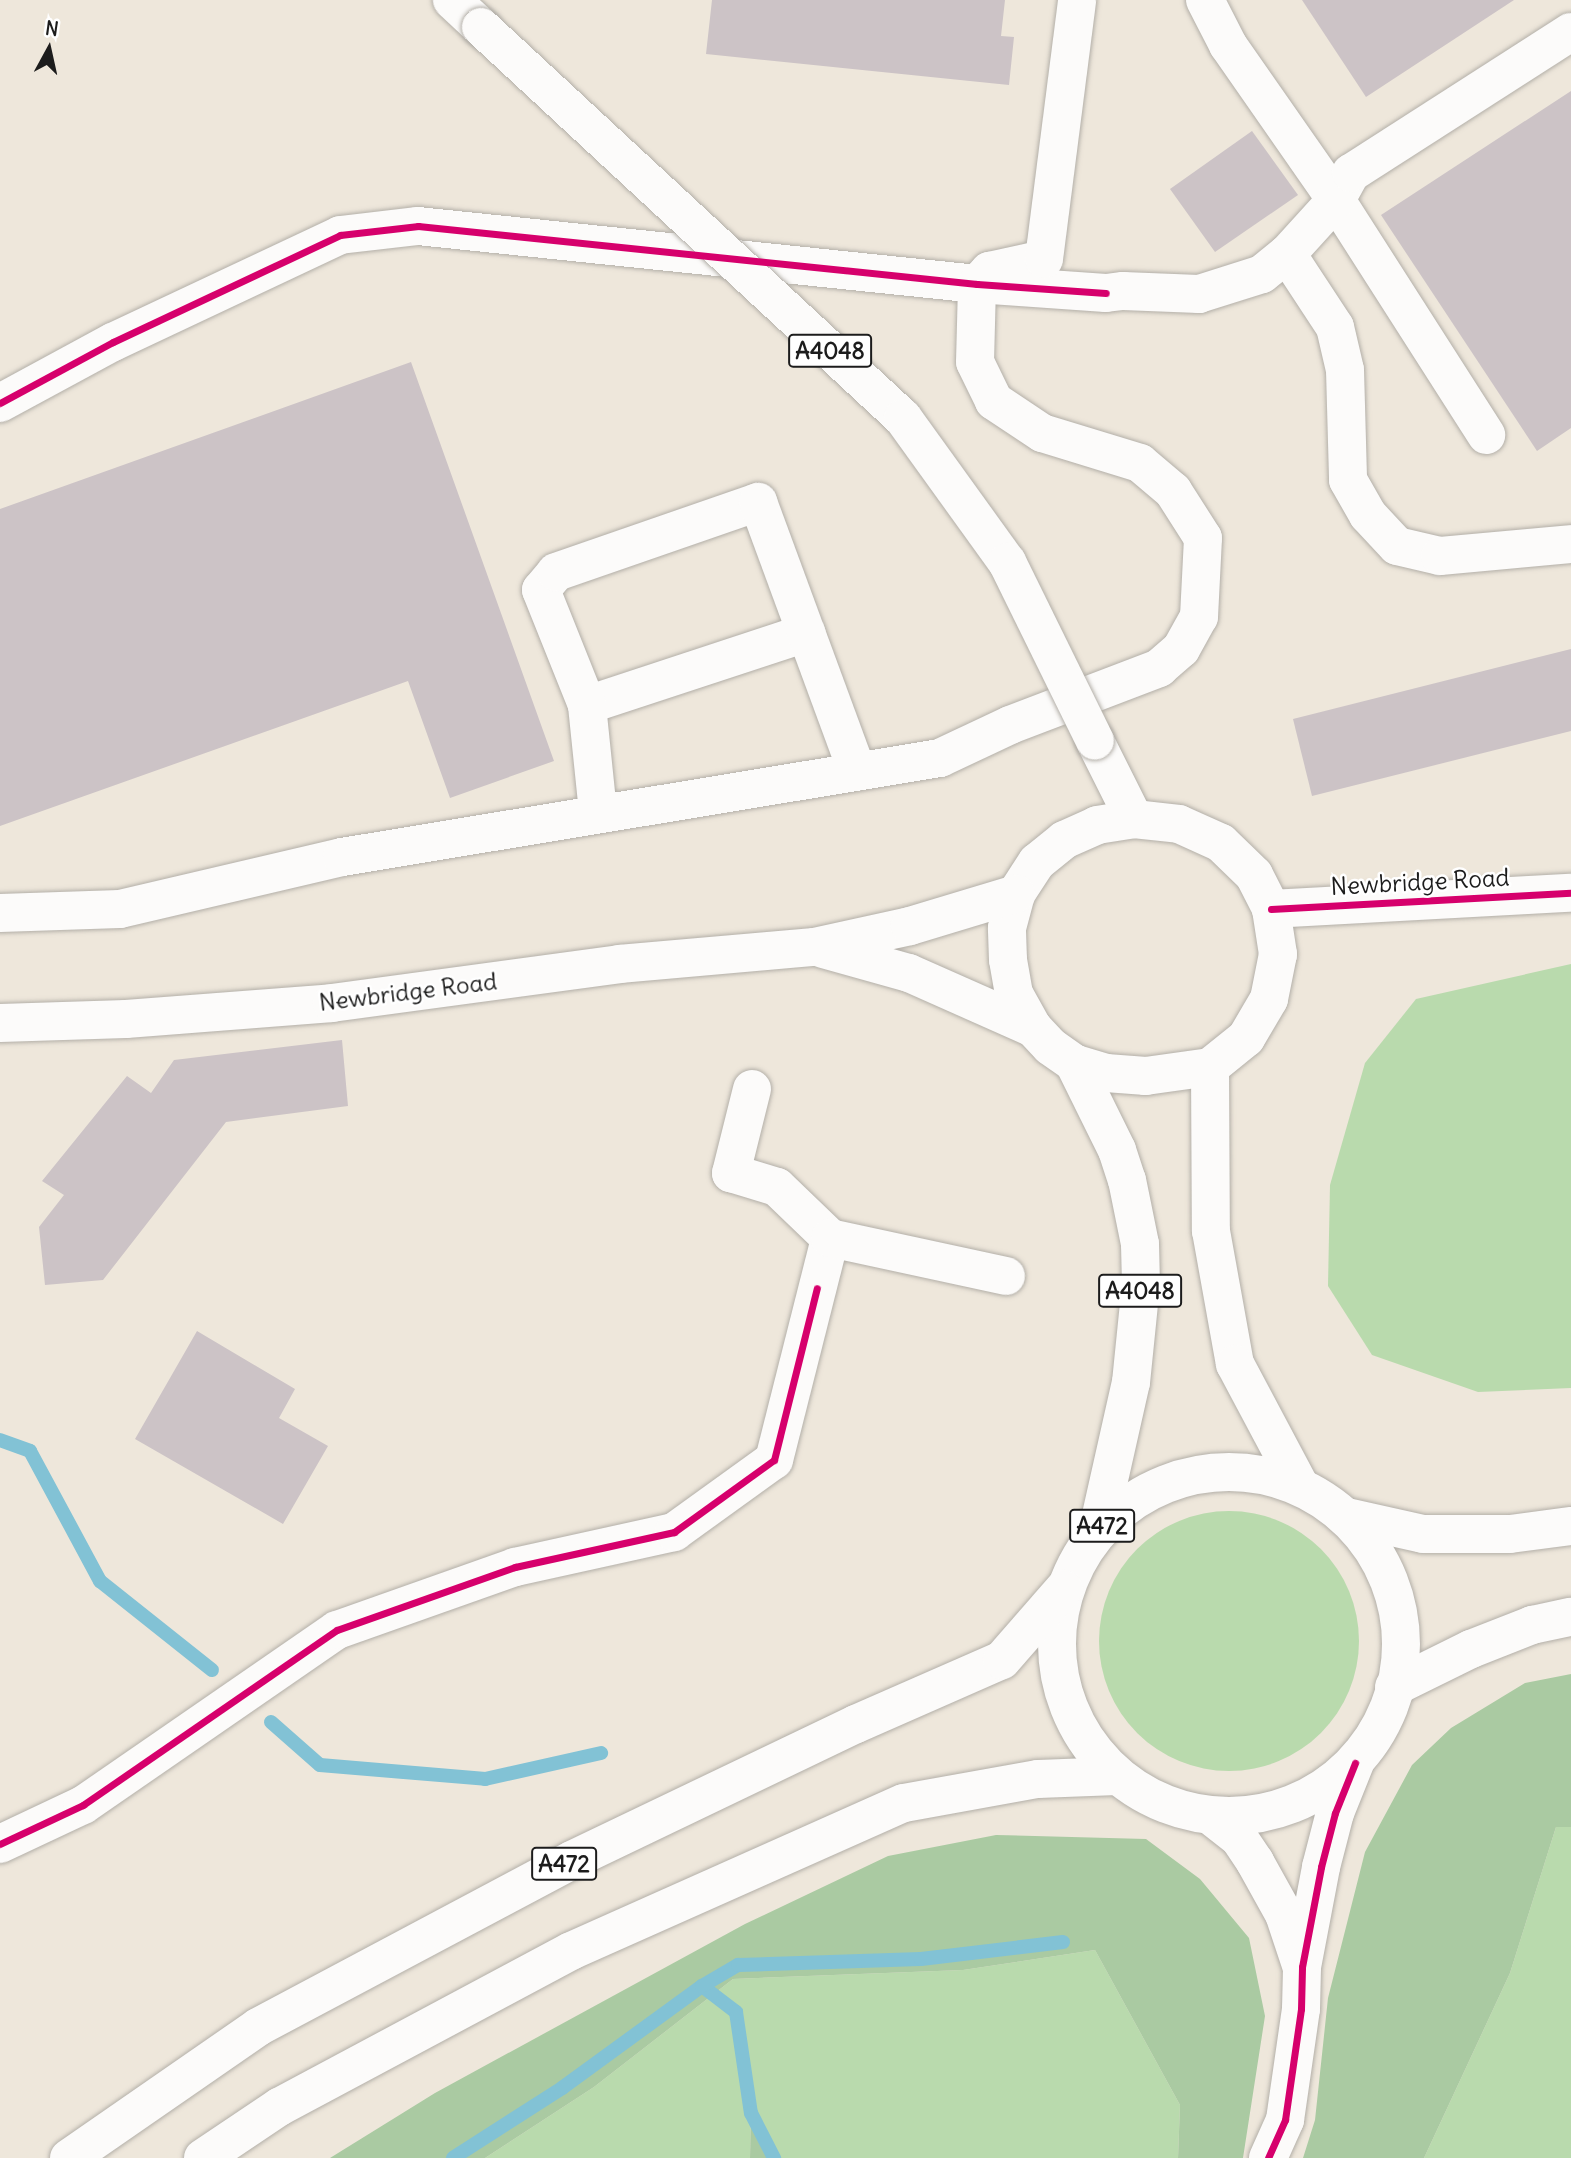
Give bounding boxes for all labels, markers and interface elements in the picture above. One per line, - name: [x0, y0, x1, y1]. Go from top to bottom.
- north arrow: [14, 14, 84, 84]
- text: N: [44, 15, 60, 41]
- road number: A4048: [788, 332, 872, 370]
- street label: Newbridge Road: [1330, 863, 1510, 901]
- street label: Newbridge Road: [317, 967, 499, 1017]
- road number: A4048: [1098, 1272, 1182, 1310]
- road number: A472: [1069, 1506, 1135, 1546]
- road number: A472: [531, 1844, 597, 1884]

